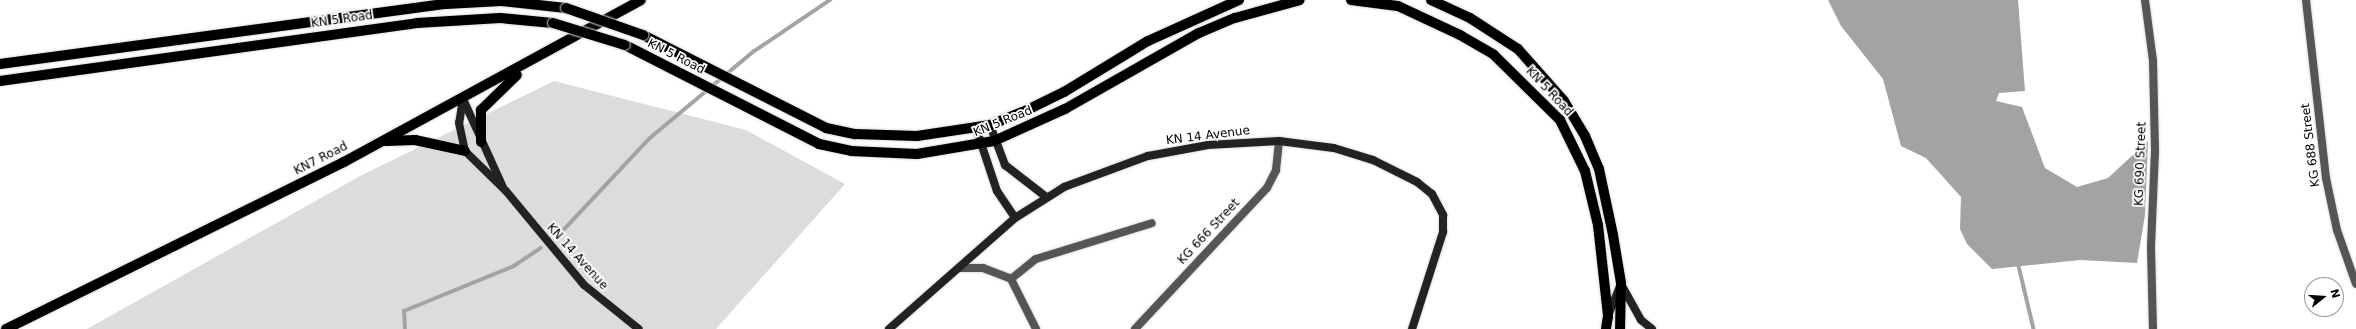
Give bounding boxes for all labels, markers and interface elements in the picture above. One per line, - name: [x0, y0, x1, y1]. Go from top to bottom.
- street label: KN 5 Road: [310, 9, 374, 31]
- street label: KN 5 Road: [645, 36, 707, 78]
- street label: KN 5 Road: [1523, 64, 1575, 120]
- street label: KG 688 Street: [2299, 102, 2323, 188]
- street label: KN 5 Road: [971, 104, 1035, 140]
- street label: KG 690 Street: [2132, 122, 2150, 206]
- street label: KN 14 Avenue: [1165, 124, 1251, 148]
- street label: KN7 Road: [292, 139, 350, 179]
- street label: KG 666 Street: [1175, 196, 1243, 268]
- street label: KN 14 Avenue: [543, 221, 611, 293]
- north arrow: [2304, 277, 2344, 317]
- text: N: [2327, 287, 2343, 300]

